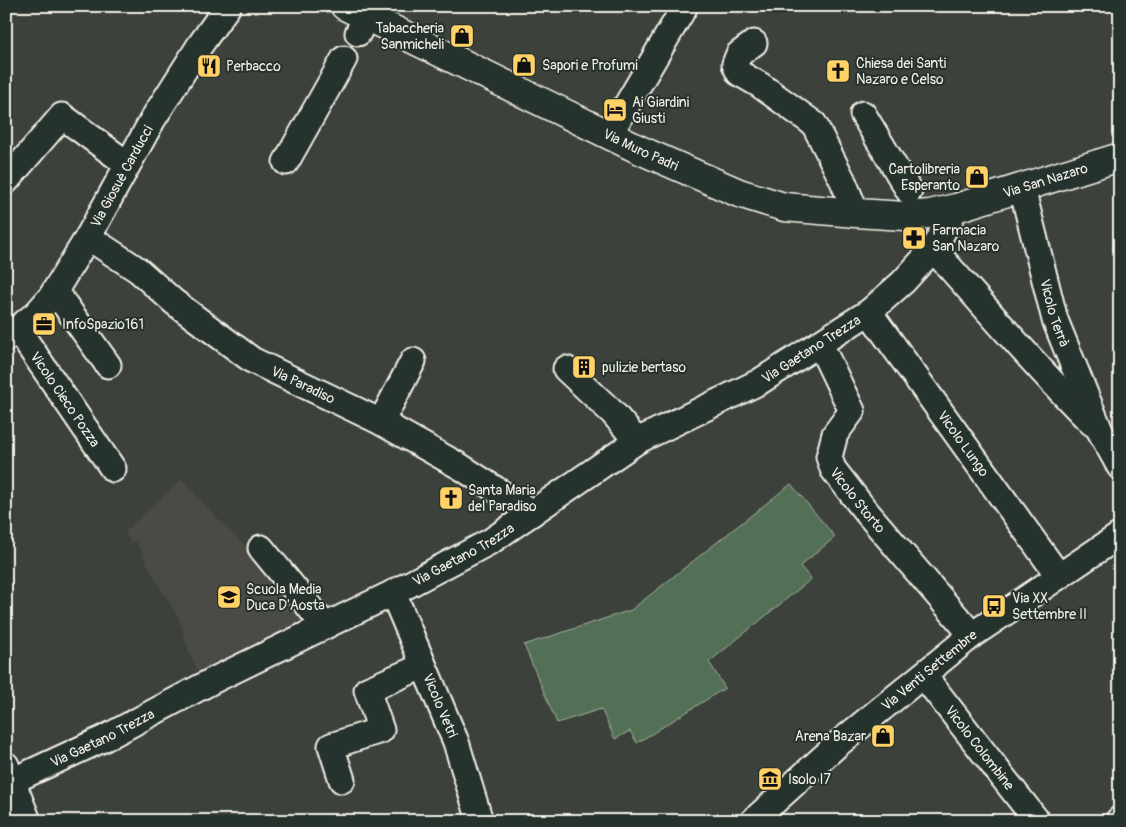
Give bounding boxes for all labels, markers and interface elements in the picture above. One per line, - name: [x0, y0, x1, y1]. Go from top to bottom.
- place label: Tabaccheria Sanmicheli: [375, 20, 444, 53]
- shop icon: Tabaccheria Sanmicheli: [449, 23, 475, 49]
- shop icon: Sapori e Profumi: [511, 52, 537, 78]
- restaurant icon: Perbacco: [196, 53, 222, 79]
- place label: Chiesa dei Santi Nazaro e Celso: [856, 55, 947, 88]
- place label: Sapori e Profumi: [542, 57, 638, 74]
- place label: Perbacco: [226, 58, 281, 75]
- church icon: Chiesa dei Santi Nazaro e Celso: [825, 58, 851, 84]
- place label: Ai Giardini Giusti: [632, 94, 690, 127]
- hotel icon: Ai Giardini Giusti: [602, 97, 628, 123]
- street label: Via Giosuè Carducci: [87, 122, 157, 230]
- street label: Via Muro Padri: [600, 125, 681, 175]
- street label: Via San Nazaro: [1001, 159, 1090, 202]
- place label: Cartolibreria Esperanto: [888, 161, 960, 194]
- shop icon: Cartolibreria Esperanto: [964, 164, 990, 190]
- place label: Farmacia San Nazaro: [932, 222, 1000, 255]
- pharmacy icon: Farmacia San Nazaro: [901, 225, 927, 251]
- street label: Vicolo Terrà: [1036, 277, 1073, 349]
- office icon: InfoSpazio161: [31, 311, 57, 337]
- street label: Via Gaetano Trezza: [759, 312, 864, 387]
- place label: InfoSpazio161: [62, 316, 144, 333]
- street label: Vicolo Cieco Pozza: [26, 349, 103, 450]
- building icon: pulizie bertaso: [571, 354, 597, 380]
- place label: pulizie bertaso: [602, 359, 686, 376]
- street label: Via Paradiso: [268, 362, 338, 408]
- street label: Vicolo Lungo: [934, 408, 993, 480]
- street label: Vicolo Storto: [826, 464, 889, 537]
- place label: Santa Maria del Paradiso: [468, 482, 537, 515]
- church icon: Santa Maria del Paradiso: [438, 485, 464, 511]
- street label: Via Gaetano Trezza: [410, 520, 518, 590]
- place label: Scuola Media Duca D'Aosta: [246, 581, 325, 614]
- school or university icon: Scuola Media Duca D'Aosta: [216, 584, 242, 610]
- place label: Via XX Settembre II: [1012, 590, 1087, 623]
- bus stop icon: Via XX Settembre II: [981, 593, 1007, 619]
- street label: Via Venti Settembre: [878, 626, 980, 714]
- street label: Vicolo Vetri: [419, 671, 461, 741]
- street label: Vicolo Colombine: [941, 702, 1018, 794]
- street label: Via Gaetano Trezza: [48, 705, 157, 771]
- shop icon: Arena Bazar: [870, 723, 896, 749]
- place label: Arena Bazar: [795, 728, 866, 745]
- museum icon: Isolo I7: [757, 766, 783, 792]
- place label: Isolo I7: [788, 771, 832, 788]

